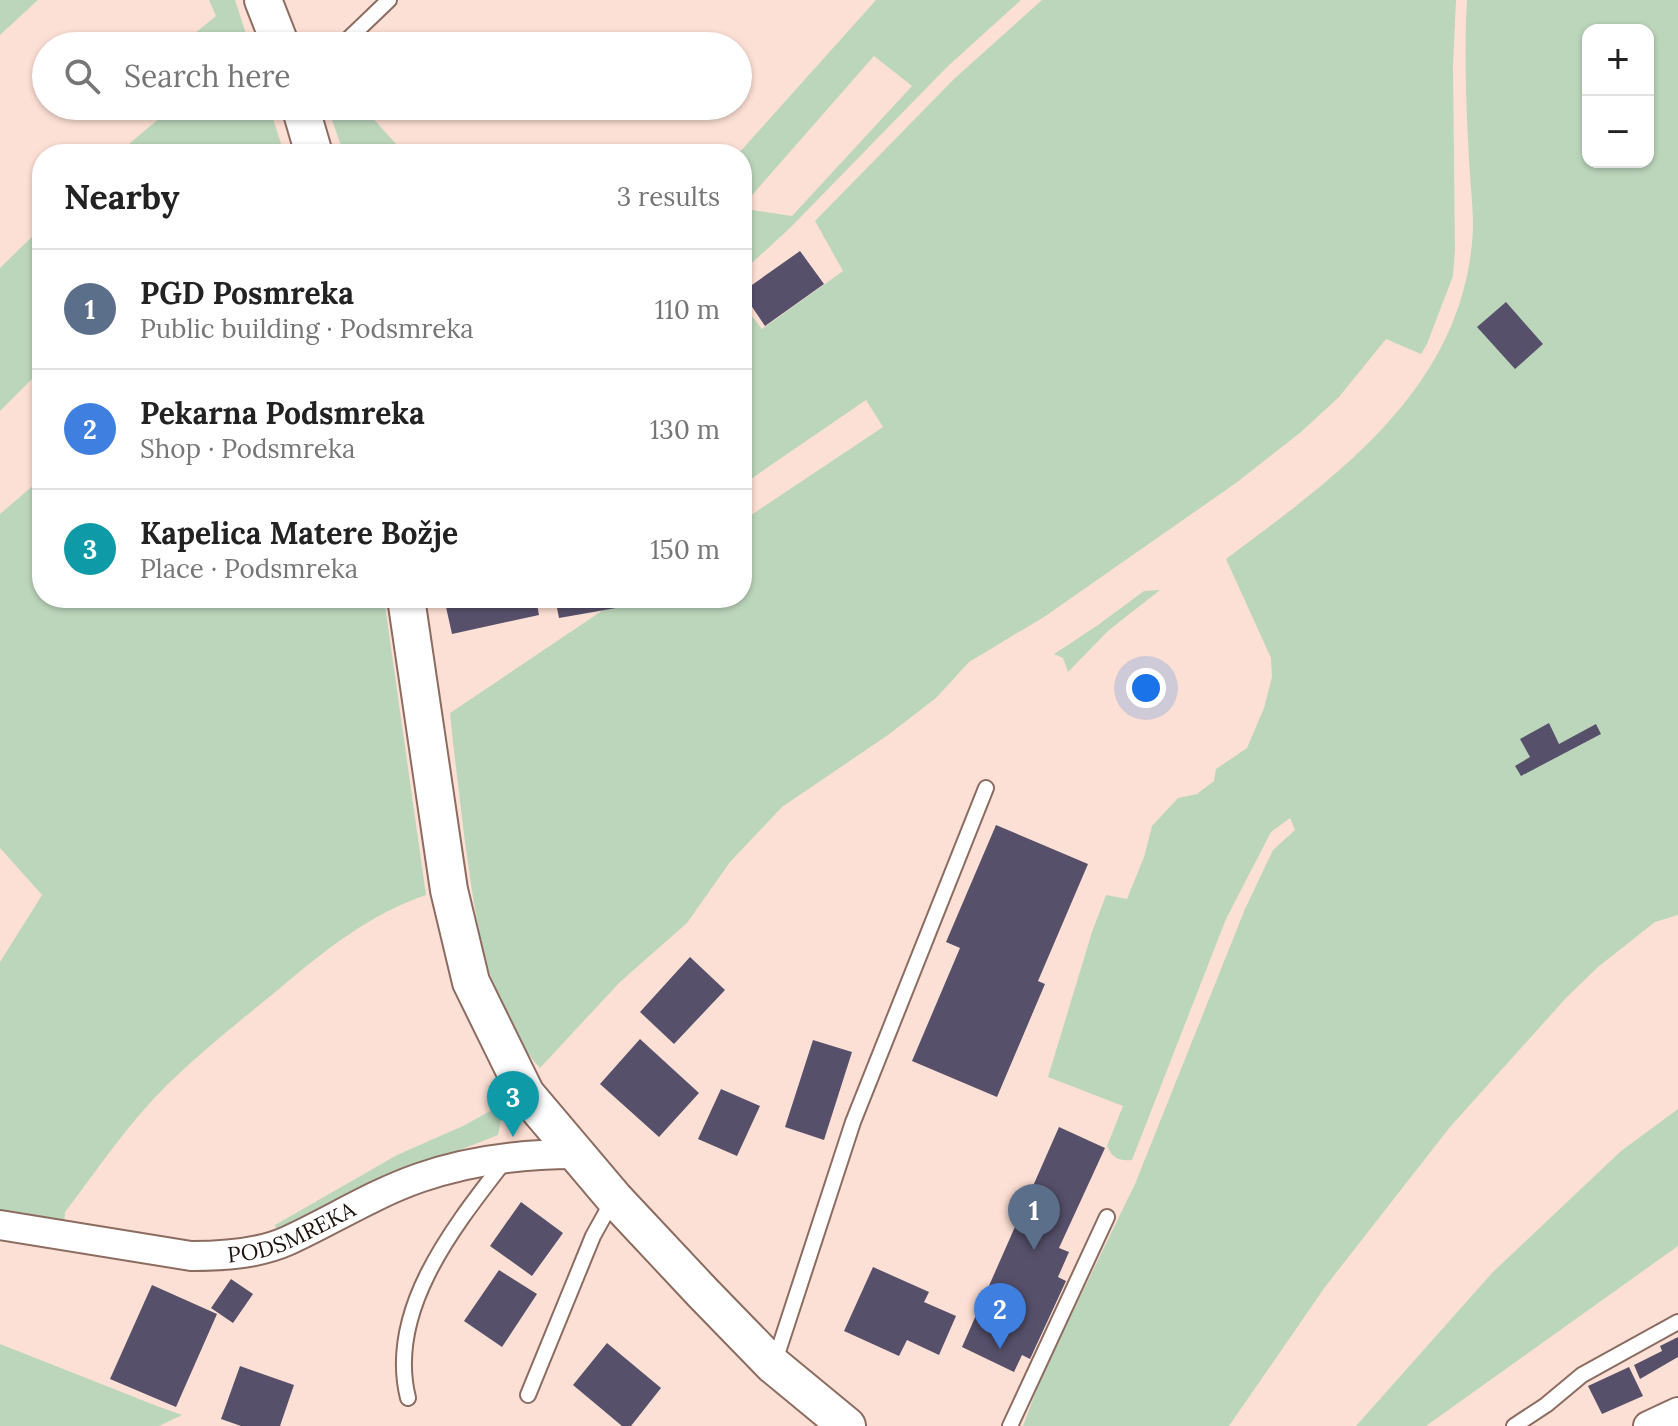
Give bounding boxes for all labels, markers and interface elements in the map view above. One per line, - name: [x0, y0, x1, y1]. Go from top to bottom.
- map controls: [1582, 24, 1654, 168]
- button: +: [1582, 24, 1654, 96]
- search box: [32, 32, 752, 120]
- icon: search: [60, 54, 104, 98]
- text: Search here: [124, 57, 291, 95]
- button: −: [1582, 96, 1654, 168]
- text: Nearby: [64, 175, 180, 218]
- text: 3 results: [617, 180, 720, 213]
- text: PGD Posmreka: [140, 274, 354, 312]
- text: 1: [85, 293, 95, 326]
- text: 110 m: [655, 293, 720, 326]
- text: Public building · Podsmreka: [140, 312, 474, 345]
- text: Pekarna Podsmreka: [140, 394, 425, 432]
- text: 2: [83, 413, 97, 446]
- text: 130 m: [650, 413, 720, 446]
- text: Shop · Podsmreka: [140, 432, 355, 465]
- text: Kapelica Matere Božje: [140, 514, 458, 552]
- text: 3: [83, 533, 97, 566]
- text: 150 m: [650, 533, 720, 566]
- text: Place · Podsmreka: [140, 552, 358, 585]
- your location: [1126, 668, 1166, 708]
- pin: 3: [487, 1071, 539, 1137]
- pin: 1: [1008, 1184, 1060, 1250]
- street label: PODSMREKA: [226, 1194, 361, 1269]
- pin: 2: [974, 1283, 1026, 1349]

